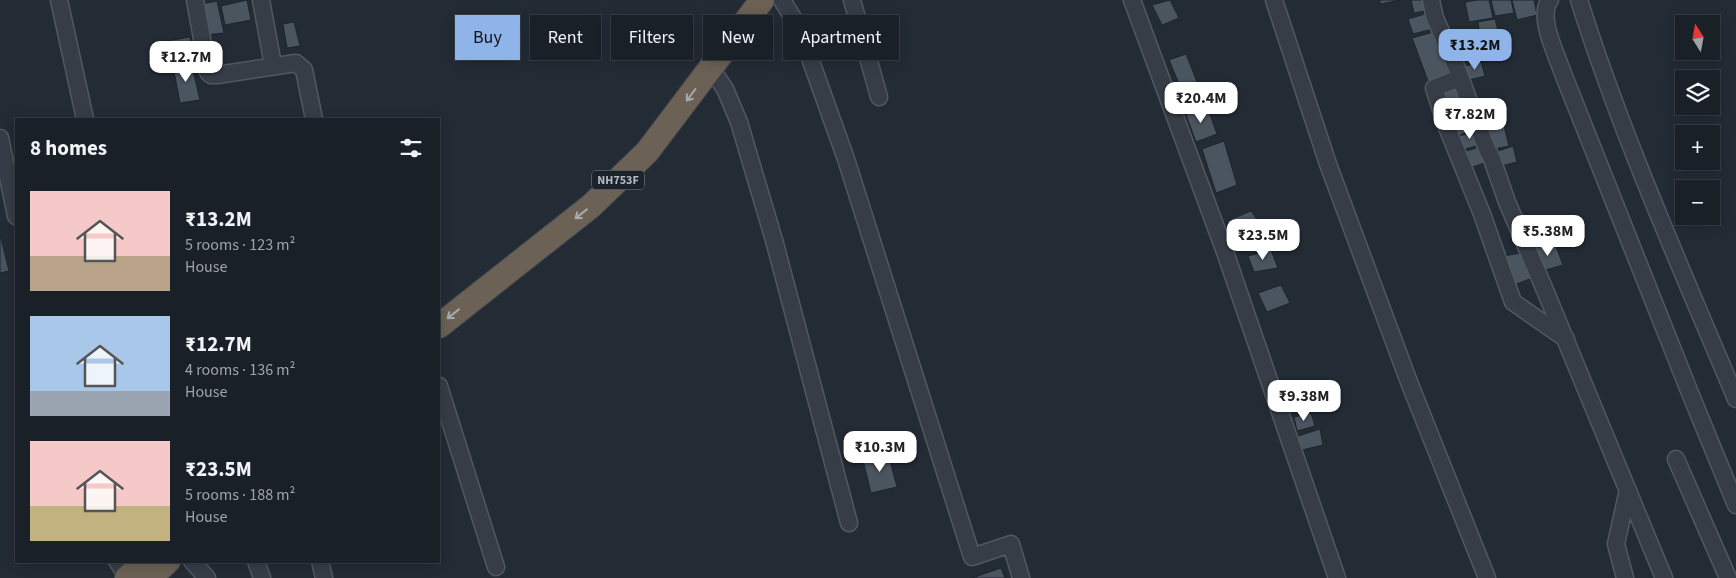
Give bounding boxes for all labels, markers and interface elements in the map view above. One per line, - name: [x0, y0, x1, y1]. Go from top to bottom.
- chip: Buy: [455, 15, 520, 60]
- chip: Rent: [530, 15, 601, 60]
- chip: Filters: [611, 15, 693, 60]
- chip: New: [703, 15, 773, 60]
- chip: Apartment: [783, 15, 899, 60]
- north arrow: [1675, 15, 1720, 60]
- map controls: [1675, 15, 1720, 225]
- pin: ₹13.2M: [1434, 28, 1516, 71]
- text: ₹13.2M: [1450, 34, 1500, 56]
- pin: ₹12.7M: [145, 41, 227, 83]
- text: ₹12.7M: [161, 46, 211, 68]
- button: layers: [1675, 70, 1720, 115]
- pin: ₹20.4M: [1160, 82, 1242, 124]
- text: ₹20.4M: [1176, 87, 1226, 109]
- one-way arrow: [685, 88, 696, 101]
- pin: ₹7.82M: [1429, 98, 1511, 140]
- text: ₹7.82M: [1445, 103, 1495, 125]
- button: +: [1675, 125, 1720, 170]
- text: 8 homes: [30, 133, 107, 163]
- icon: filters: [397, 134, 425, 162]
- road number: NH753F: [592, 170, 644, 190]
- button: −: [1675, 180, 1720, 225]
- text: ₹13.2M: [185, 204, 252, 234]
- one-way arrow: [574, 209, 588, 219]
- icon: home: [70, 211, 130, 271]
- pin: ₹5.38M: [1507, 214, 1589, 257]
- pin: ₹23.5M: [1222, 218, 1304, 261]
- text: ₹5.38M: [1523, 220, 1573, 242]
- text: ₹23.5M: [1238, 224, 1288, 246]
- text: 5 rooms · 123 m²: [185, 234, 295, 256]
- text: House: [185, 256, 227, 278]
- one-way arrow: [447, 309, 460, 320]
- text: ₹12.7M: [185, 329, 252, 359]
- icon: home: [70, 336, 130, 396]
- text: 4 rooms · 136 m²: [185, 359, 295, 381]
- pin: ₹9.38M: [1263, 380, 1345, 422]
- text: House: [185, 381, 227, 403]
- text: ₹9.38M: [1279, 385, 1329, 407]
- pin: ₹10.3M: [839, 430, 921, 473]
- text: ₹10.3M: [855, 436, 905, 458]
- text: ₹23.5M: [185, 454, 252, 484]
- icon: home: [70, 461, 130, 521]
- text: 5 rooms · 188 m²: [185, 484, 295, 506]
- text: House: [185, 506, 227, 528]

